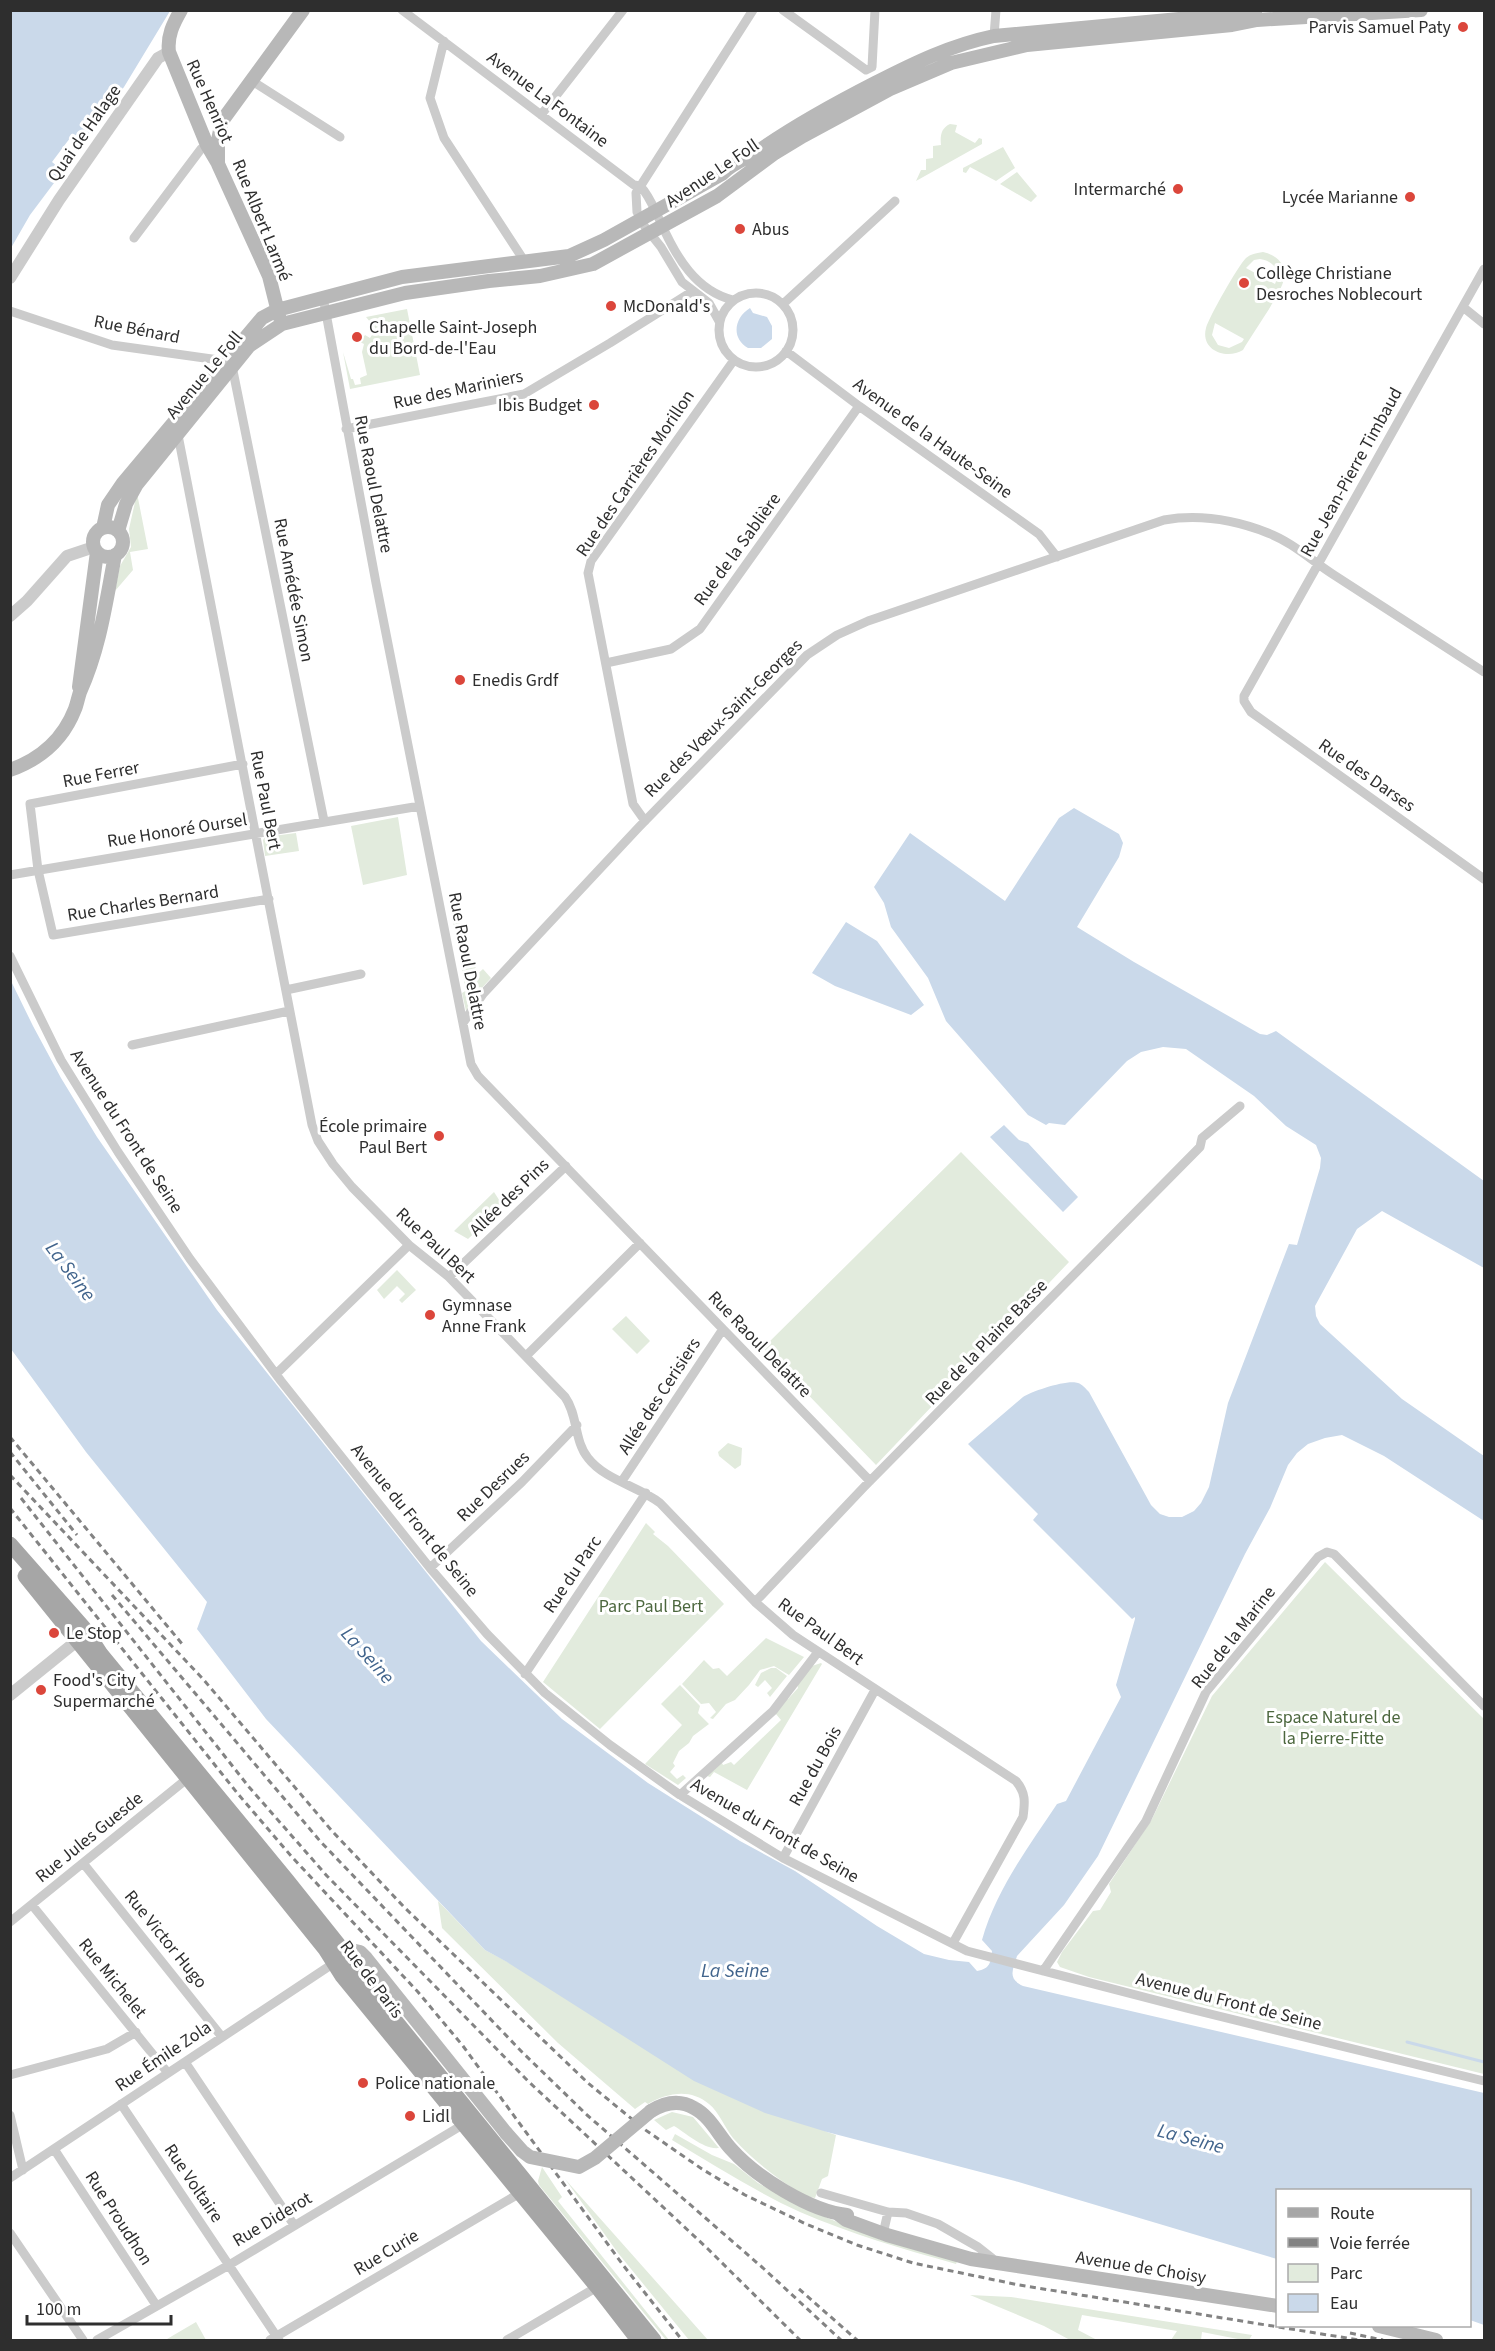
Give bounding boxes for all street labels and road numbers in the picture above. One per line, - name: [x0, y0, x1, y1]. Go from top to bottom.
- street label: Avenue La Fontaine: [482, 45, 614, 154]
- street label: Rue Henriot: [180, 55, 239, 147]
- street label: Quai de Halage: [42, 80, 127, 187]
- street label: Avenue Le Foll: [661, 133, 764, 214]
- street label: Rue Albert Larmé: [226, 155, 297, 285]
- street label: Rue Bénard: [92, 309, 182, 350]
- street label: Avenue Le Foll: [160, 326, 249, 425]
- street label: Rue des Mariniers: [391, 363, 525, 415]
- street label: Avenue de la Haute-Seine: [848, 372, 1018, 505]
- street label: Rue Jean-Pierre Timbaud: [1294, 383, 1409, 562]
- street label: Rue des Carrières Morillon: [570, 385, 701, 562]
- street label: Rue Raoul Delattre: [348, 413, 399, 555]
- street label: Rue de la Sablière: [688, 488, 787, 611]
- street label: Rue Amédée Simon: [267, 516, 320, 664]
- street label: Rue des Vœux-Saint-Georges: [639, 634, 808, 803]
- street label: Rue des Darses: [1313, 733, 1420, 818]
- street label: Rue Paul Bert: [244, 748, 287, 852]
- street label: Rue Ferrer: [61, 755, 142, 794]
- street label: Rue Honoré Oursel: [105, 807, 249, 854]
- street label: Rue Charles Bernard: [65, 879, 221, 928]
- street label: Rue Raoul Delattre: [442, 890, 493, 1032]
- street label: Avenue du Front de Seine: [64, 1045, 189, 1218]
- street label: Allée des Pins: [464, 1153, 555, 1242]
- street label: Rue Paul Bert: [390, 1202, 481, 1289]
- street label: Rue de la Plaine Basse: [919, 1274, 1053, 1411]
- street label: Rue Raoul Delattre: [702, 1285, 817, 1403]
- street label: Allée des Cerisiers: [612, 1333, 707, 1460]
- street label: Avenue du Front de Seine: [345, 1438, 484, 1602]
- street label: Rue Desrues: [451, 1445, 535, 1528]
- street label: Rue du Parc: [537, 1531, 608, 1618]
- street label: Rue de la Marine: [1185, 1581, 1281, 1694]
- street label: Rue Paul Bert: [773, 1592, 869, 1671]
- street label: Rue du Bois: [783, 1722, 848, 1811]
- street label: Avenue du Front de Seine: [686, 1772, 864, 1889]
- street label: Rue Jules Guesde: [30, 1786, 148, 1889]
- street label: Rue Victor Hugo: [118, 1885, 213, 1994]
- street label: Rue Michelet: [73, 1933, 153, 2024]
- street label: Rue de Paris: [334, 1935, 409, 2023]
- street label: Avenue du Front de Seine: [1133, 1966, 1324, 2037]
- street label: Rue Émile Zola: [110, 2015, 216, 2098]
- street label: Rue Voltaire: [158, 2139, 229, 2228]
- street label: Rue Proudhon: [79, 2166, 158, 2270]
- street label: Rue Diderot: [228, 2186, 317, 2253]
- street label: Rue Curie: [349, 2223, 424, 2282]
- street label: Avenue de Choisy: [1074, 2245, 1209, 2290]

